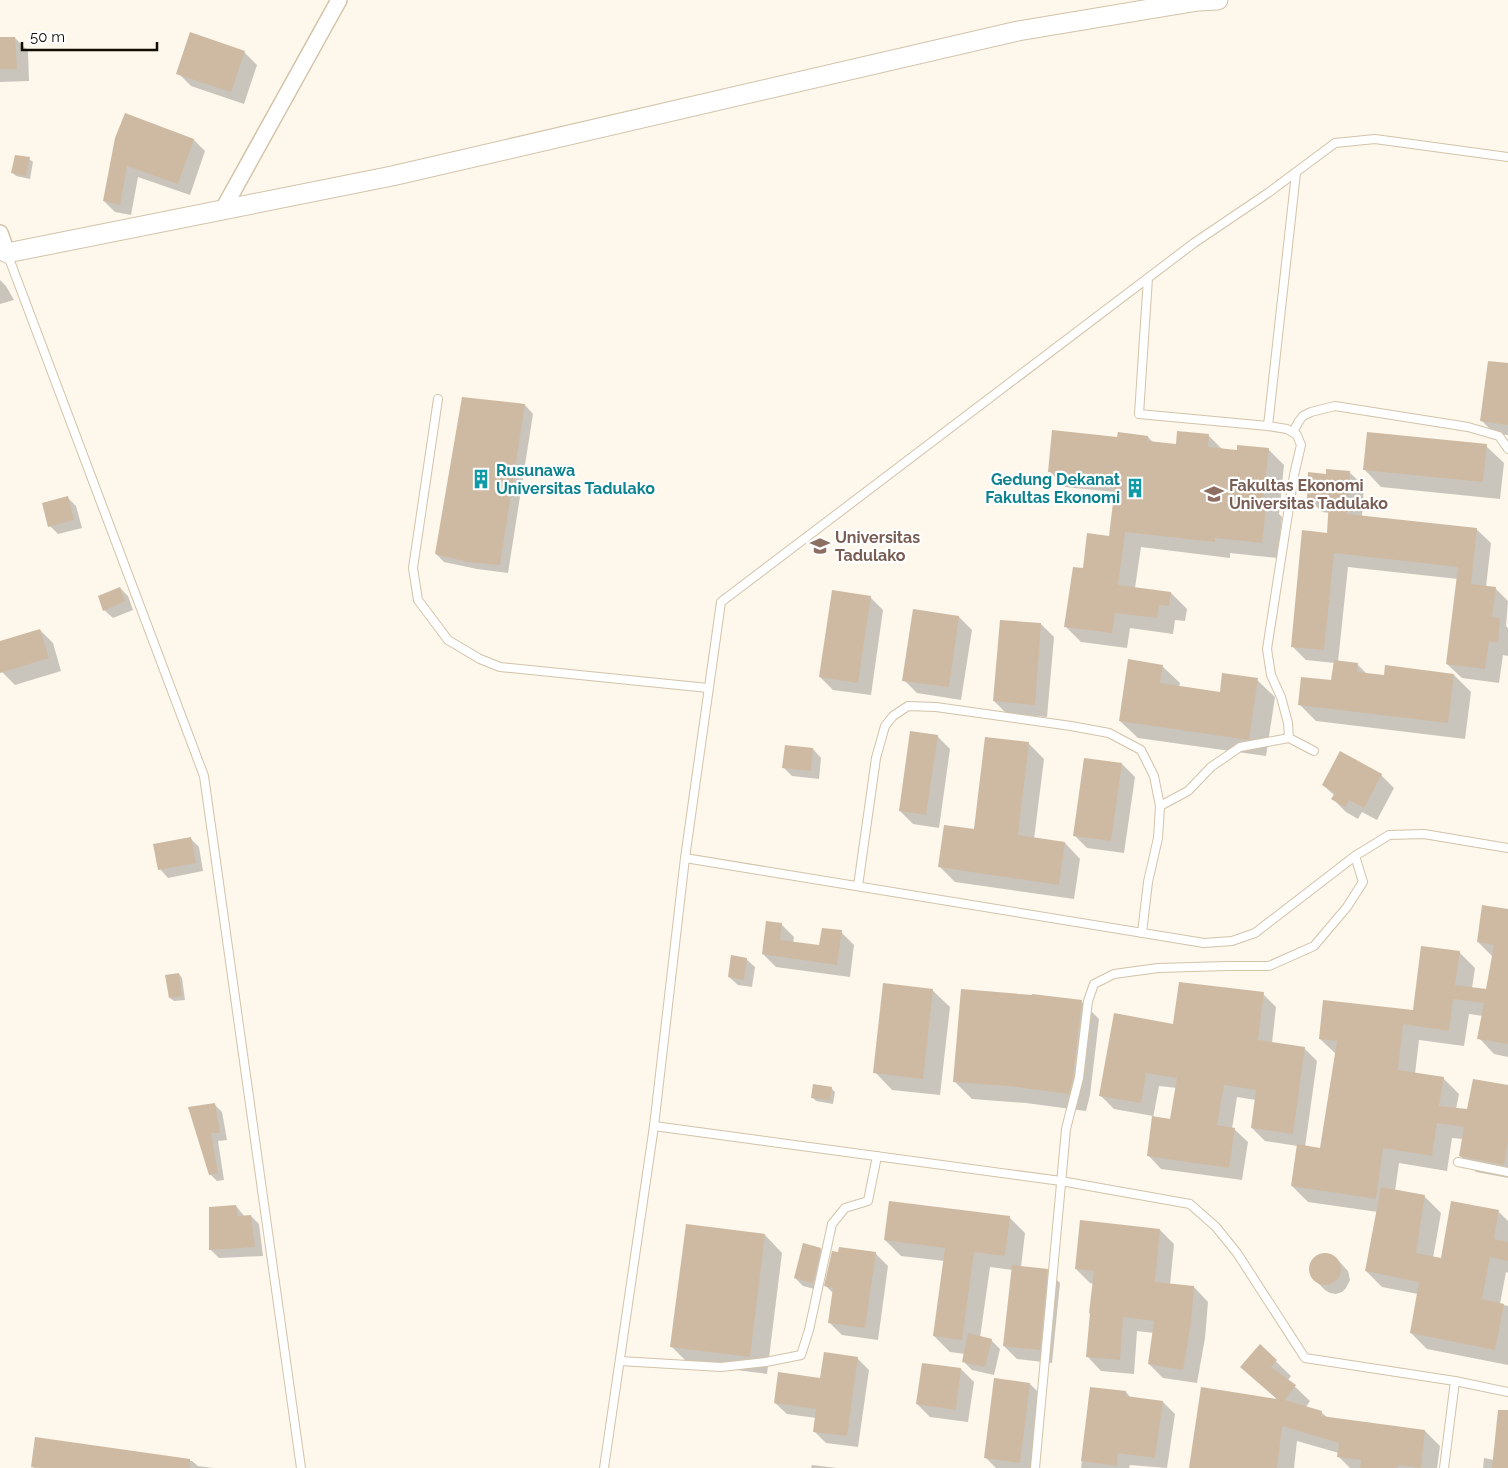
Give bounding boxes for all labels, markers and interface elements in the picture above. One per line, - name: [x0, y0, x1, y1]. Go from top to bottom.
- scale bar: [22, 20, 158, 52]
- text: 50 m: [30, 28, 65, 46]
- place label: Rusunawa Universitas Tadulako: [496, 461, 655, 498]
- building icon: Rusunawa Universitas Tadulako: [470, 468, 492, 490]
- place label: Gedung Dekanat Fakultas Ekonomi: [985, 470, 1120, 507]
- place label: Fakultas Ekonomi Universitas Tadulako: [1229, 476, 1388, 513]
- building icon: Gedung Dekanat Fakultas Ekonomi: [1124, 477, 1146, 499]
- school or university icon: Fakultas Ekonomi Universitas Tadulako: [1203, 483, 1225, 505]
- place label: Universitas Tadulako: [835, 528, 920, 565]
- school or university icon: Universitas Tadulako: [809, 535, 831, 557]

